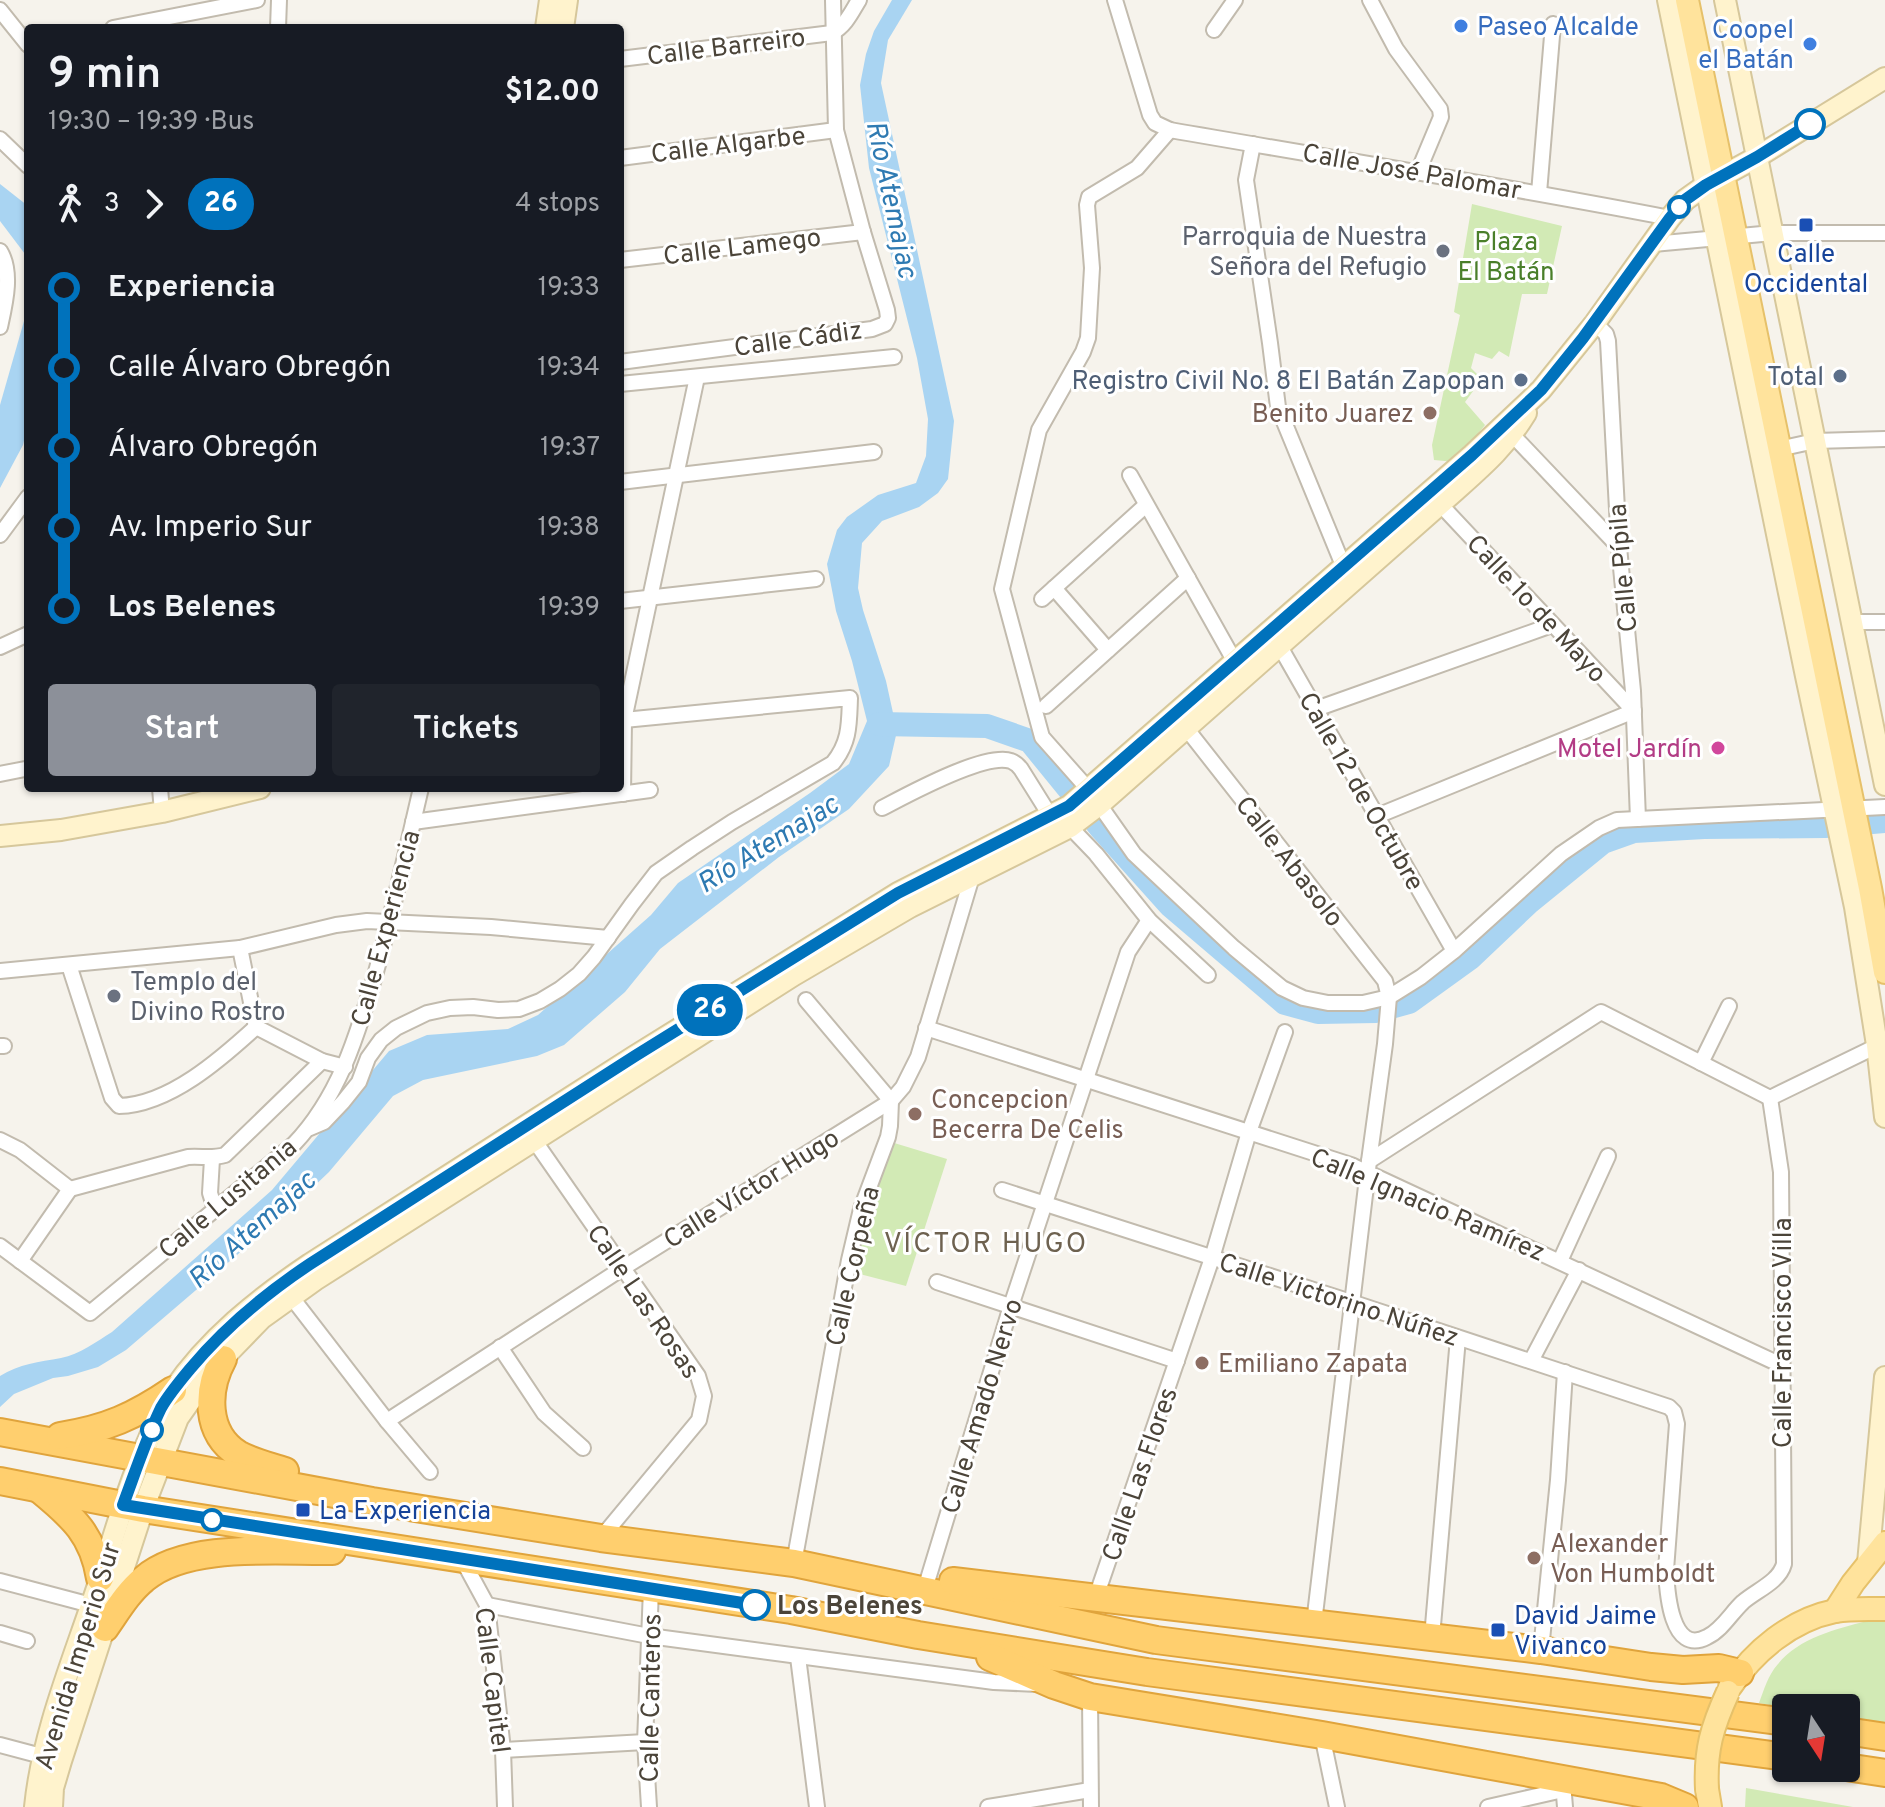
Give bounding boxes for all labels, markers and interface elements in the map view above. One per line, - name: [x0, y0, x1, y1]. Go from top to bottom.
- place label: Paseo Alcalde: [1477, 12, 1639, 45]
- place label: Coopel el Batán: [1698, 15, 1794, 78]
- marker: Paseo Alcalde: [1452, 17, 1470, 35]
- street label: Calle Barreiro: [645, 22, 807, 75]
- marker: Coopel el Batán: [1801, 35, 1819, 53]
- text: 9 min: [48, 48, 161, 104]
- text: $12.00: [505, 74, 600, 111]
- text: 19:30 – 19:39 · Bus: [48, 106, 254, 139]
- unlabelled marker: [1795, 109, 1825, 139]
- water label: Río Atemajac: [856, 118, 924, 282]
- street label: Calle Algarbe: [649, 121, 807, 172]
- street label: Calle José Palomar: [1300, 138, 1524, 209]
- icon: walk: [48, 182, 92, 226]
- icon: forward: [132, 182, 176, 226]
- text: 26: [204, 186, 238, 222]
- text: 3: [104, 188, 120, 221]
- text: 4 stops: [515, 188, 600, 221]
- unlabelled marker: [1668, 196, 1690, 218]
- marker: Calle Occidental: [1797, 216, 1815, 234]
- street label: Calle Lamego: [662, 222, 823, 275]
- place label: Parroquia de Nuestra Señora del Refugio: [1182, 222, 1427, 285]
- park label: Plaza El Batán: [1457, 227, 1555, 290]
- place label: Calle Occidental: [1744, 239, 1868, 302]
- marker: Parroquia de Nuestra Señora del Refugio: [1434, 242, 1452, 260]
- text: Experiencia: [108, 270, 275, 307]
- text: 19:33: [538, 272, 600, 305]
- street label: Calle Cádiz: [732, 315, 865, 366]
- text: Calle Álvaro Obregón: [108, 350, 391, 387]
- text: 19:34: [537, 352, 600, 385]
- place label: Total: [1767, 362, 1824, 395]
- place label: Registro Civil No. 8 El Batán Zapopan: [1071, 366, 1505, 399]
- marker: Total: [1831, 367, 1849, 385]
- marker: Registro Civil No. 8 El Batán Zapopan: [1512, 371, 1530, 389]
- place label: Benito Juarez: [1252, 399, 1414, 432]
- marker: Benito Juarez: [1421, 404, 1439, 422]
- text: Álvaro Obregón: [108, 430, 318, 467]
- text: 19:37: [540, 432, 600, 465]
- street label: Calle Pípila: [1602, 502, 1647, 633]
- text: Av. Imperio Sur: [108, 510, 312, 547]
- text: 19:38: [537, 512, 600, 545]
- street label: Calle 1o de Mayo: [1458, 529, 1612, 691]
- text: Los Belenes: [108, 590, 276, 627]
- text: 19:39: [538, 592, 600, 625]
- button: Start: [48, 684, 316, 776]
- button: Tickets: [332, 684, 600, 776]
- street label: Calle 12 de Octubre: [1290, 687, 1430, 897]
- place label: Motel Jardín: [1557, 734, 1702, 767]
- marker: Motel Jardín: [1709, 739, 1727, 757]
- water label: Río Atemajac: [691, 788, 846, 903]
- street label: Calle Abasolo: [1227, 790, 1349, 935]
- street label: Calle Experiencia: [345, 827, 429, 1030]
- place label: Templo del Divino Rostro: [130, 967, 285, 1030]
- line badge: 26: [674, 984, 746, 1036]
- marker: Templo del Divino Rostro: [105, 987, 123, 1005]
- text: 26: [693, 992, 727, 1028]
- place label: Concepcion Becerra De Celis: [931, 1085, 1124, 1148]
- marker: Concepcion Becerra De Celis: [906, 1105, 924, 1123]
- street label: Calle Víctor Hugo: [658, 1123, 846, 1257]
- street label: Calle Lusitania: [153, 1132, 305, 1267]
- street label: Calle Ignacio Ramírez: [1305, 1142, 1549, 1271]
- water label: Río Atemajac: [182, 1164, 325, 1298]
- street label: Calle Corpeña: [820, 1183, 889, 1350]
- street label: Calle Francisco Villa: [1768, 1218, 1801, 1448]
- street label: Calle Las Rosas: [578, 1219, 706, 1386]
- district label: VÍCTOR HUGO: [884, 1225, 1088, 1263]
- street label: Calle Victorino Núñez: [1214, 1247, 1462, 1356]
- street label: Calle Amado Nervo: [935, 1295, 1032, 1518]
- place label: Emiliano Zapata: [1218, 1349, 1408, 1382]
- marker: Emiliano Zapata: [1193, 1354, 1211, 1372]
- street label: Calle Las Flores: [1096, 1383, 1187, 1566]
- unlabelled marker: [141, 1419, 163, 1441]
- place label: La Experiencia: [319, 1496, 491, 1529]
- marker: La Experiencia: [294, 1501, 312, 1519]
- unlabelled marker: [201, 1509, 223, 1531]
- place label: Alexander Von Humboldt: [1550, 1529, 1715, 1592]
- street label: Avenida Imperio Sur: [29, 1539, 130, 1774]
- marker: Alexander Von Humboldt: [1525, 1549, 1543, 1567]
- marker: Los Belenes: [740, 1590, 770, 1620]
- place label: Los Belenes: [777, 1591, 923, 1624]
- place label: David Jaime Vivanco: [1514, 1601, 1656, 1664]
- street label: Calle Capitel: [465, 1605, 516, 1755]
- street label: Calle Canteros: [635, 1613, 670, 1783]
- marker: David Jaime Vivanco: [1489, 1621, 1507, 1639]
- north arrow: [1772, 1694, 1860, 1782]
- map controls: [1772, 1694, 1860, 1782]

